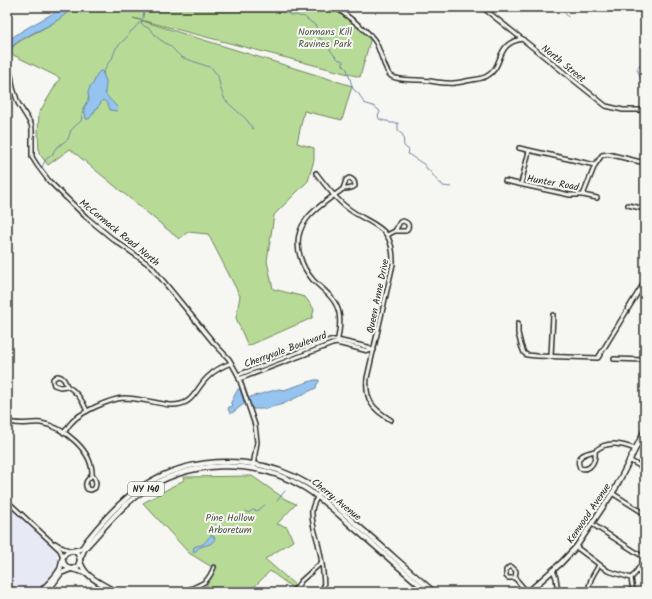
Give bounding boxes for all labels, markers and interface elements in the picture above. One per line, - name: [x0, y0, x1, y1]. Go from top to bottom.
- park label: Normans Kill Ravines Park: [298, 24, 353, 52]
- street label: North Street: [538, 41, 589, 87]
- street label: Hunter Road: [526, 171, 581, 196]
- street label: McCormack Road North: [76, 195, 163, 270]
- street label: Queen Anne Drive: [362, 257, 394, 335]
- street label: Cherryvale Boulevard: [242, 327, 330, 372]
- street label: Cherry Avenue: [308, 474, 365, 525]
- street label: Kenwood Avenue: [563, 480, 615, 547]
- road number: NY 140: [128, 482, 164, 496]
- park label: Pine Hollow Arboretum: [205, 510, 255, 538]

